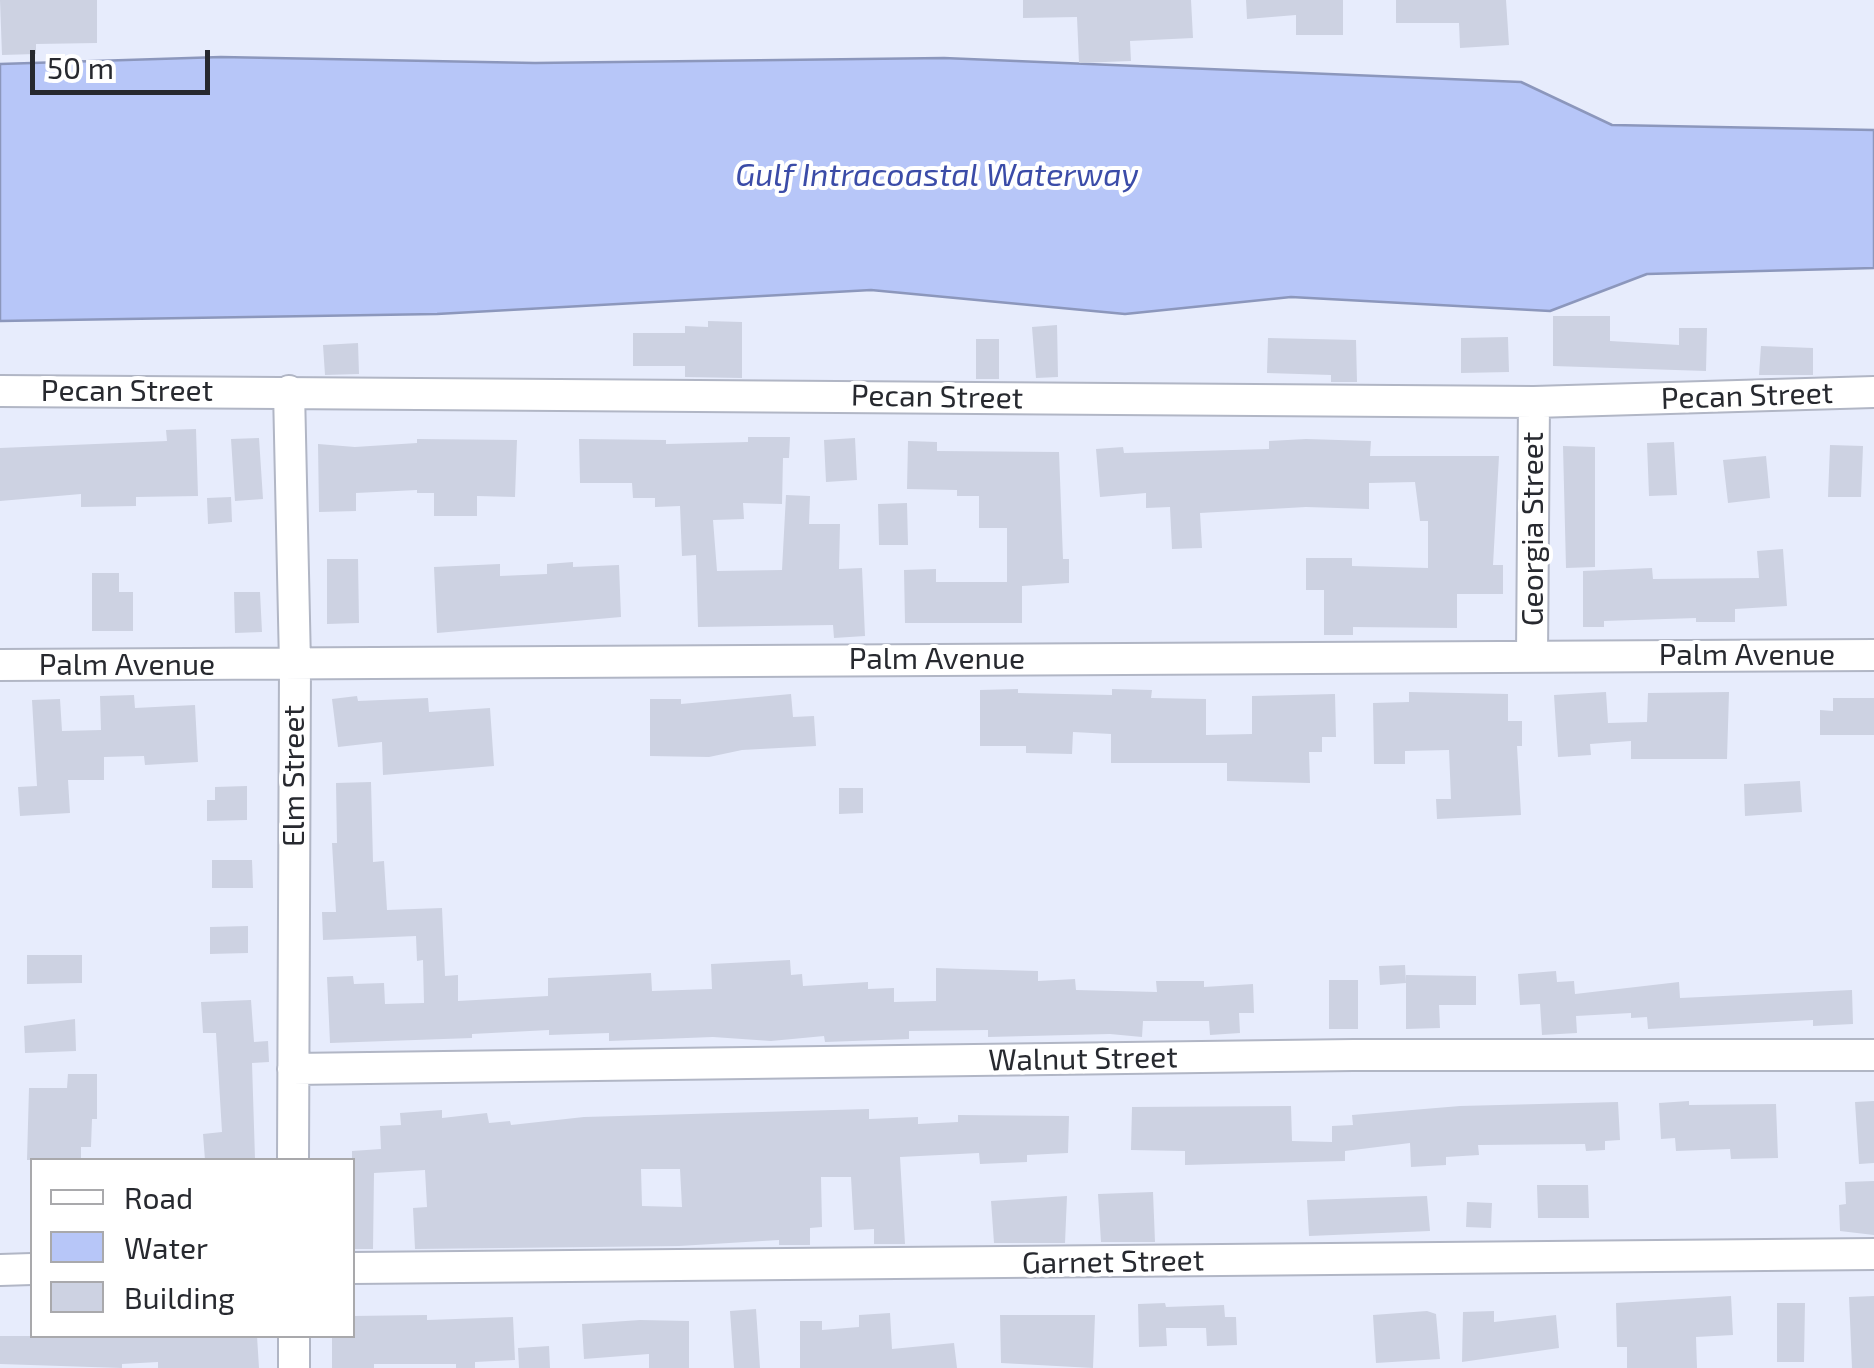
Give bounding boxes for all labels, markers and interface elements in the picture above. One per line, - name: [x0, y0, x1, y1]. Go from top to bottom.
- scale bar: [35, 30, 215, 92]
- text: 50 m: [47, 49, 114, 85]
- water label: Gulf Intracoastal Waterway: [735, 156, 1139, 194]
- street label: Pecan Street: [41, 373, 213, 409]
- street label: Pecan Street: [1660, 375, 1834, 417]
- street label: Pecan Street: [851, 377, 1023, 417]
- street label: Georgia Street: [1515, 432, 1551, 626]
- street label: Palm Avenue: [1659, 637, 1835, 673]
- street label: Palm Avenue: [849, 641, 1025, 677]
- street label: Palm Avenue: [39, 647, 215, 683]
- street label: Elm Street: [276, 705, 312, 847]
- street label: Walnut Street: [988, 1039, 1178, 1079]
- legend: [30, 1158, 355, 1338]
- text: Road: [124, 1179, 193, 1215]
- text: Water: [124, 1229, 208, 1265]
- street label: Garnet Street: [1022, 1242, 1204, 1282]
- text: Building: [124, 1279, 235, 1315]

